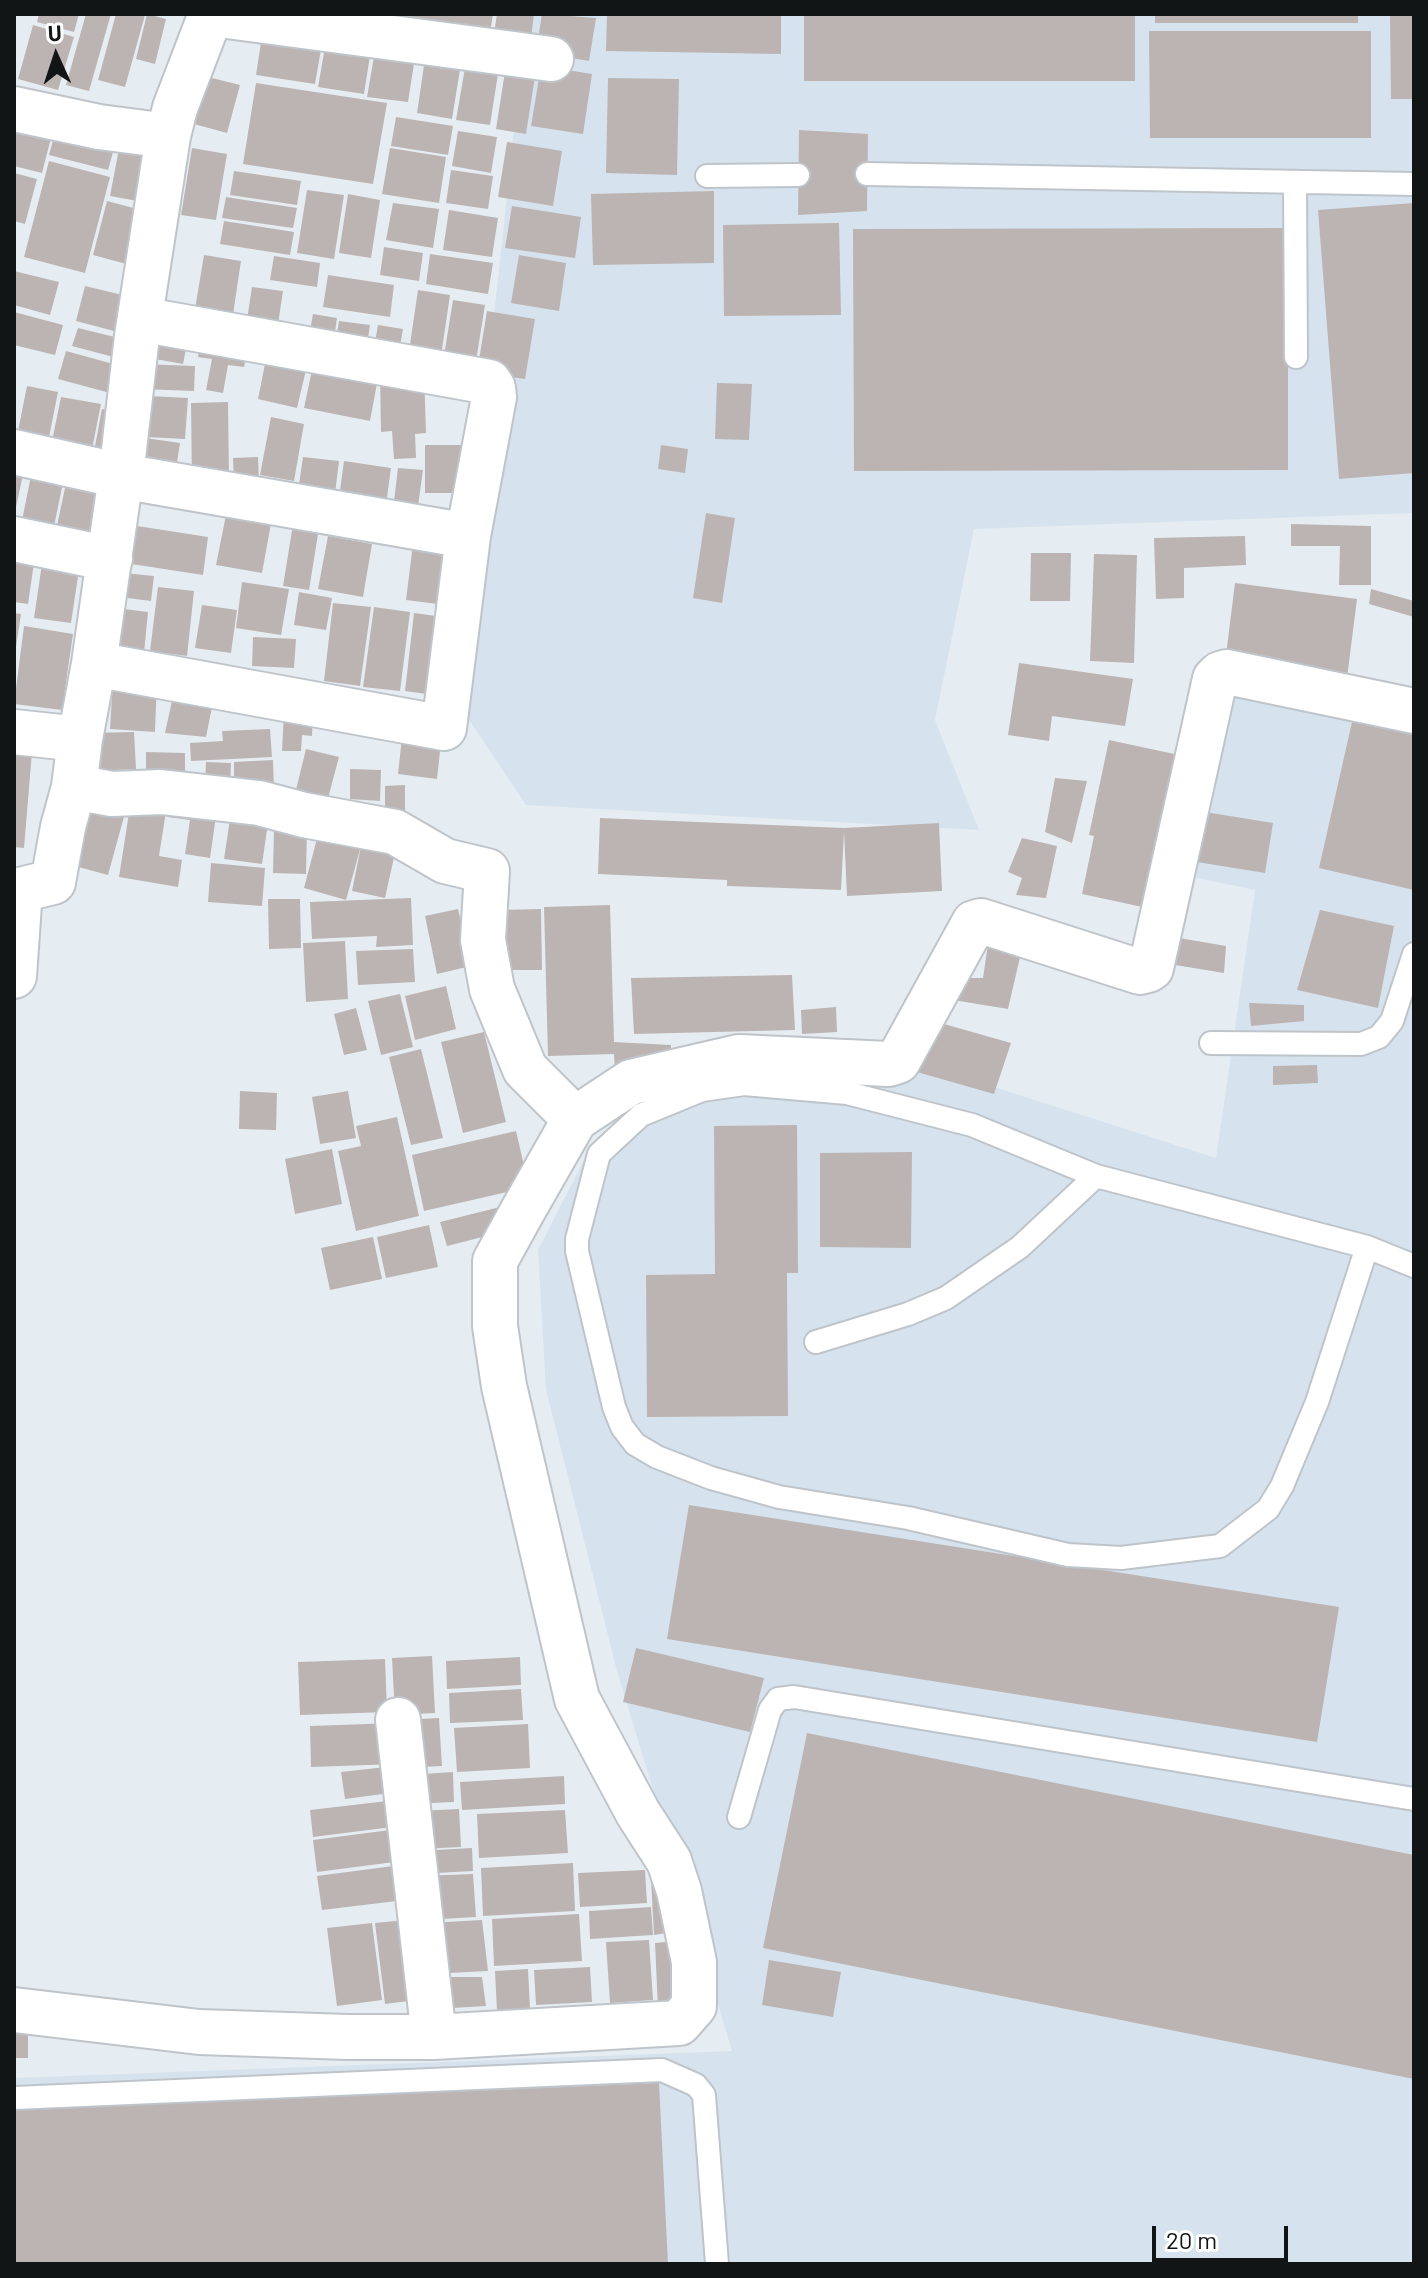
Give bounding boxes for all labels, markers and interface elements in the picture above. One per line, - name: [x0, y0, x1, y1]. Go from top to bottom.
- north arrow: [16, 16, 96, 96]
- text: U: [47, 19, 62, 45]
- scale bar: [1156, 2210, 1292, 2260]
- text: 20 m: [1166, 2225, 1217, 2254]

